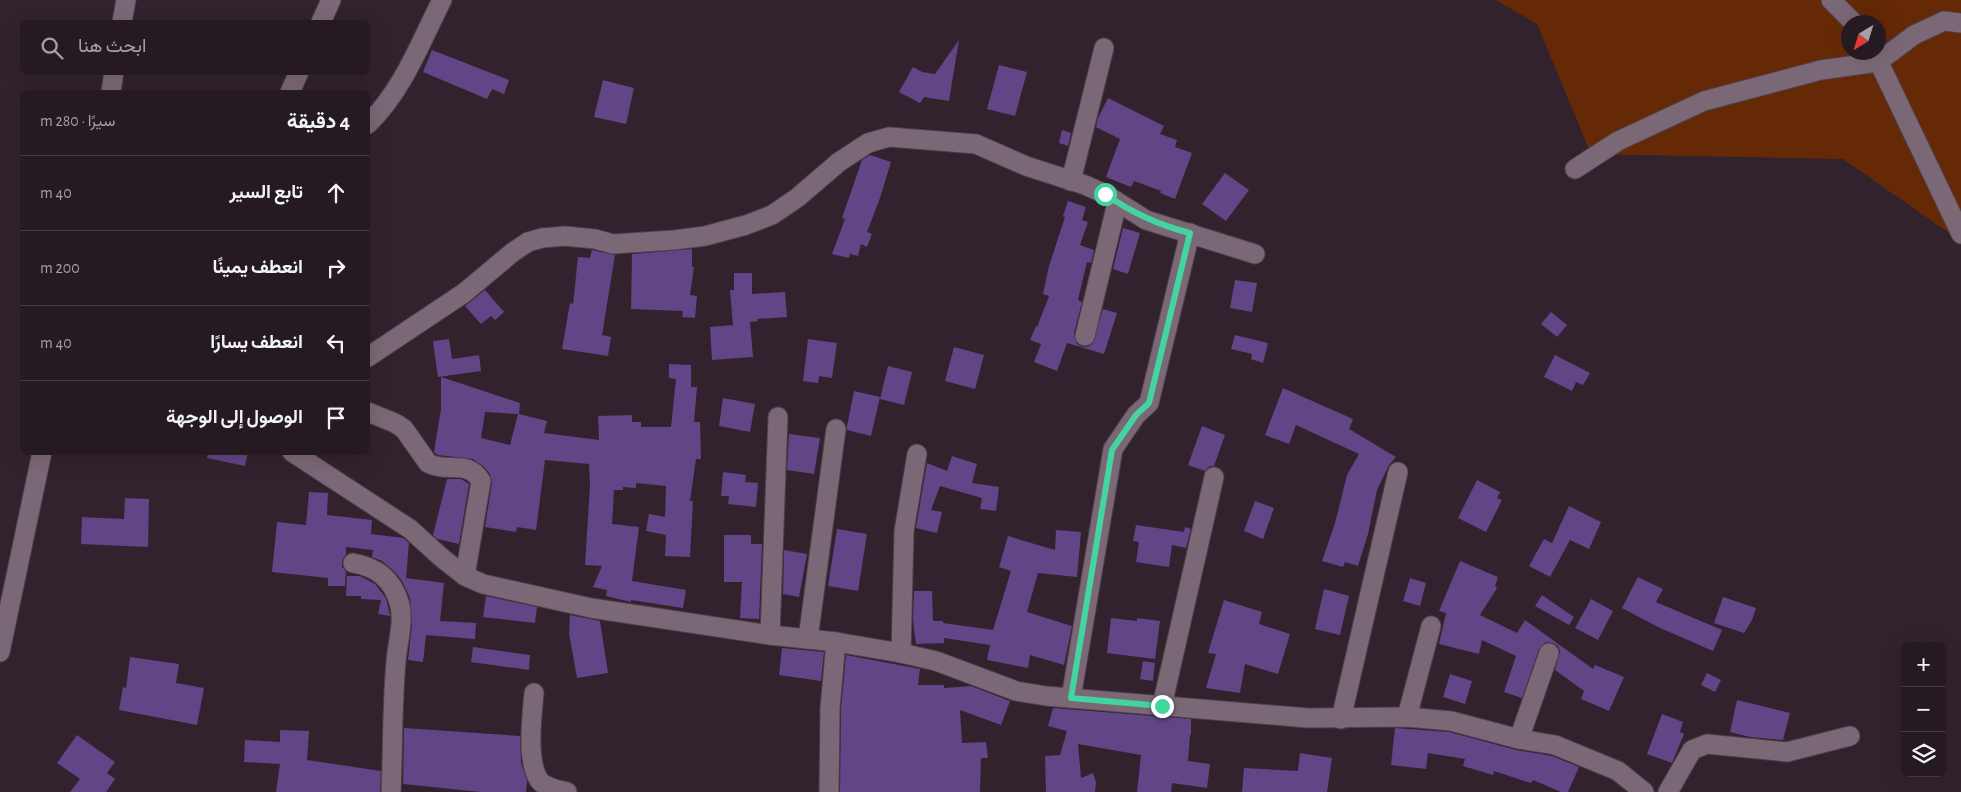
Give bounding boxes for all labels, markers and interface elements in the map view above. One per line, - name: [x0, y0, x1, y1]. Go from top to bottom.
- north arrow: [1841, 15, 1886, 60]
- search box: [20, 20, 370, 75]
- icon: search: [38, 34, 66, 62]
- text: ابحث هنا: [78, 37, 146, 56]
- text: 4 دقيقة: [287, 111, 350, 132]
- text: سيرًا · 280 m: [40, 113, 115, 129]
- icon: ahead: [322, 179, 350, 207]
- text: تابع السير: [229, 183, 303, 202]
- route start: [1094, 183, 1117, 206]
- text: 40 m: [40, 185, 72, 201]
- icon: right: [322, 254, 350, 282]
- text: انعطف يمينًا: [213, 258, 303, 277]
- text: 200 m: [40, 260, 80, 276]
- icon: left: [322, 329, 350, 357]
- text: انعطف يسارًا: [210, 333, 303, 352]
- text: 40 m: [40, 335, 72, 351]
- icon: arrive: [322, 404, 350, 432]
- text: الوصول إلى الوجهة: [166, 408, 303, 427]
- map controls: [1901, 642, 1946, 777]
- button: +: [1901, 642, 1946, 687]
- button: −: [1901, 687, 1946, 732]
- route end: [1151, 695, 1174, 718]
- button: layers: [1901, 732, 1946, 777]

